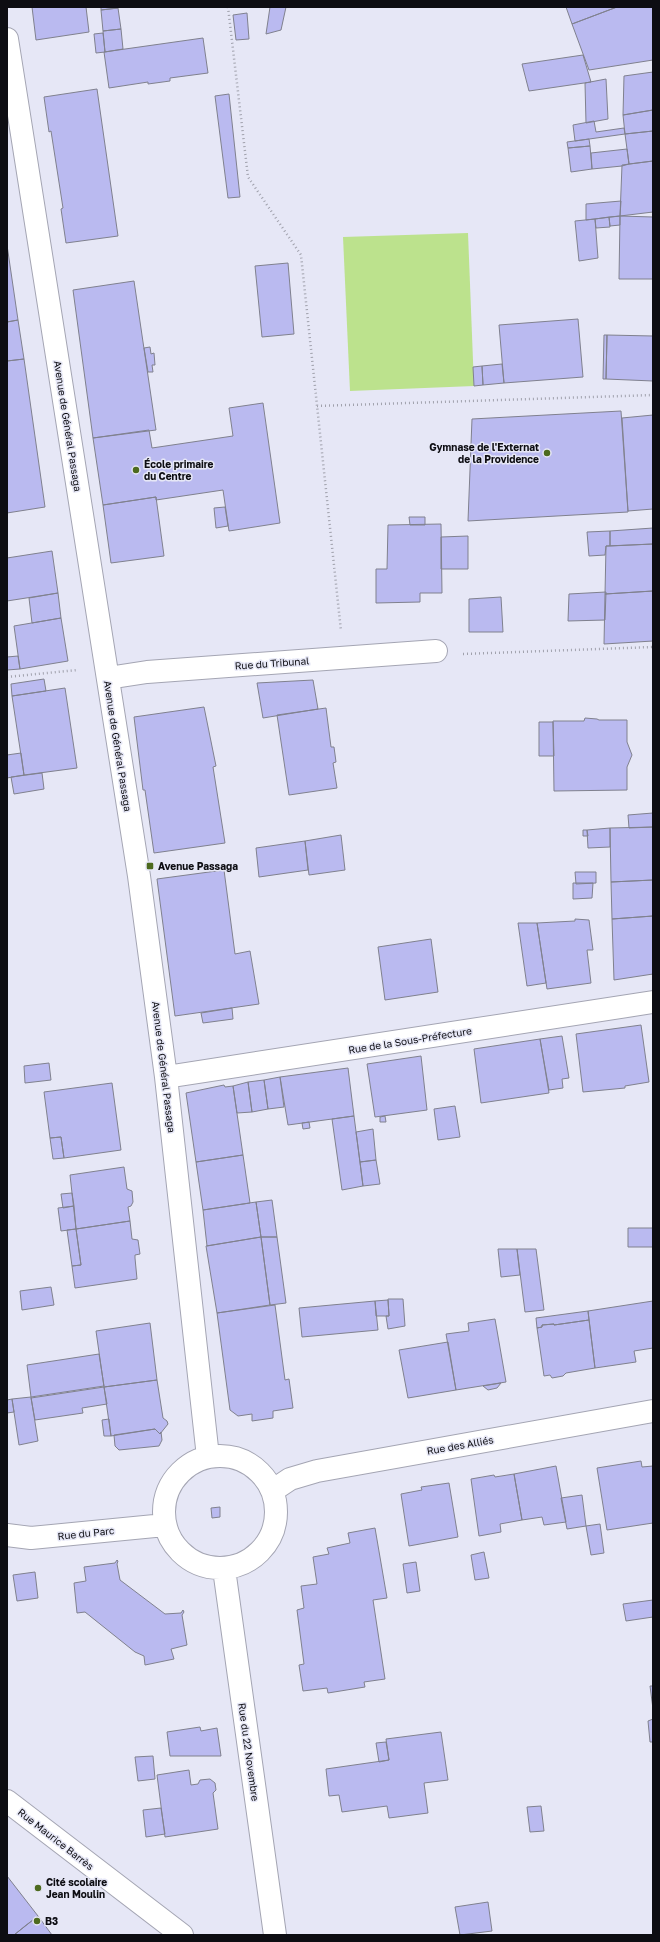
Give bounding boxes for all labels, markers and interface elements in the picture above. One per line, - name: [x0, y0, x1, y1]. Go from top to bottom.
- street label: Avenue de Général Passaga: [52, 360, 84, 492]
- place label: Gymnase de l'Externat de la Providence: [429, 441, 539, 465]
- marker: Gymnase de l'Externat de la Providence: [542, 448, 552, 458]
- place label: École primaire du Centre: [144, 458, 213, 482]
- marker: École primaire du Centre: [131, 465, 141, 475]
- street label: Rue du Tribunal: [234, 654, 310, 672]
- street label: Avenue de Général Passaga: [102, 680, 134, 812]
- place label: Avenue Passaga: [158, 860, 238, 872]
- marker: Avenue Passaga: [145, 861, 155, 871]
- street label: Avenue de Général Passaga: [150, 1001, 178, 1133]
- street label: Rue de la Sous-Préfecture: [347, 1024, 473, 1056]
- street label: Rue des Alliés: [426, 1433, 494, 1457]
- street label: Rue du Parc: [57, 1524, 116, 1542]
- street label: Rue du 22 Novembre: [236, 1702, 262, 1802]
- street label: Rue Maurice Barrès: [16, 1806, 96, 1872]
- place label: Cité scolaire Jean Moulin: [46, 1876, 107, 1900]
- marker: Cité scolaire Jean Moulin: [33, 1883, 43, 1893]
- place label: B3: [45, 1915, 58, 1927]
- marker: B3: [32, 1916, 42, 1926]

